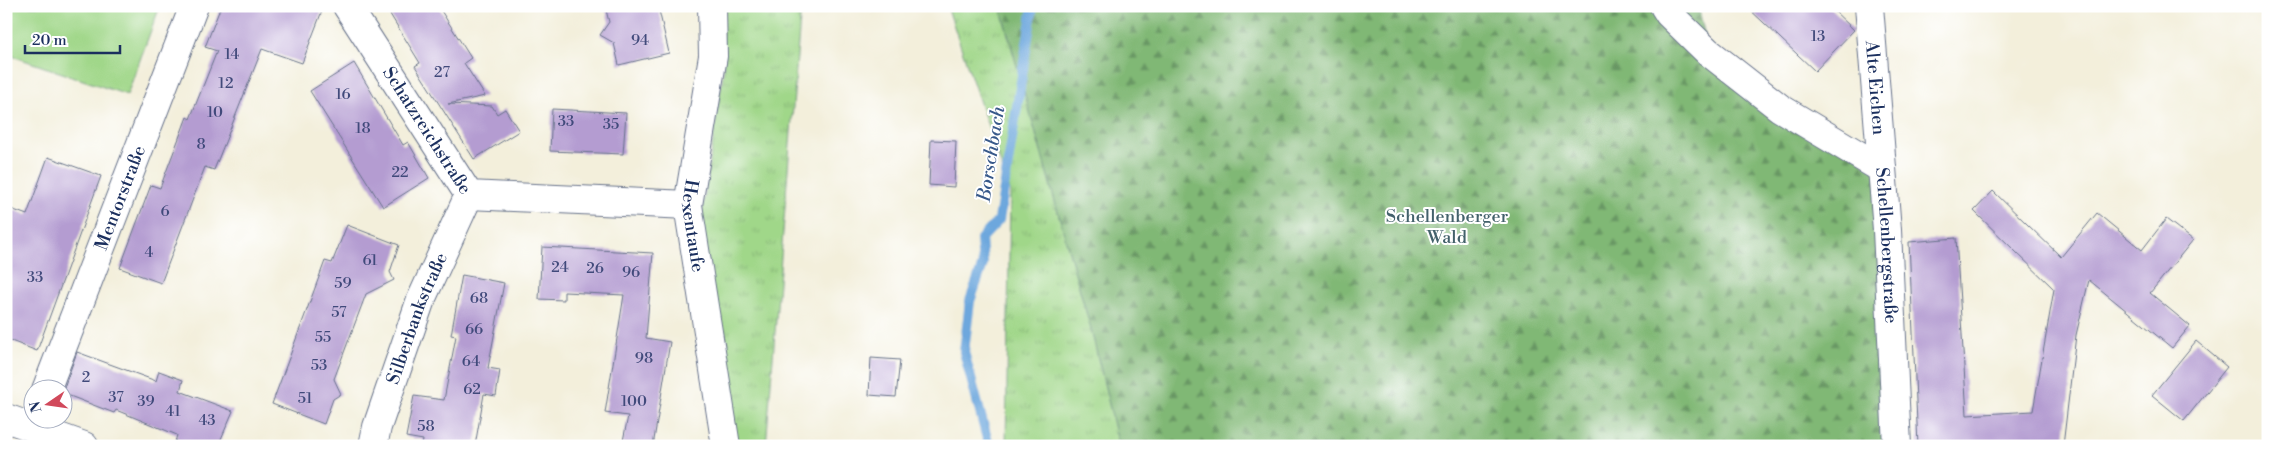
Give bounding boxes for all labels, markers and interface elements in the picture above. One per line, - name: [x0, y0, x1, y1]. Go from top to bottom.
- scale bar: [25, 22, 120, 54]
- house number: 13: [1811, 27, 1825, 46]
- text: 20 m: [32, 31, 67, 50]
- house number: 94: [631, 31, 649, 50]
- street label: Alte Eichen: [1860, 39, 1891, 136]
- house number: 14: [225, 45, 239, 64]
- street label: Schatzreichstraße: [378, 62, 477, 198]
- house number: 27: [434, 63, 450, 82]
- house number: 12: [218, 74, 234, 93]
- house number: 16: [335, 85, 351, 104]
- house number: 10: [207, 103, 223, 122]
- water label: Borschbach: [971, 104, 1010, 205]
- house number: 33: [558, 112, 574, 131]
- house number: 35: [603, 115, 619, 134]
- house number: 18: [355, 119, 371, 138]
- house number: 8: [196, 135, 206, 154]
- street label: Mentorstraße: [90, 142, 151, 253]
- house number: 22: [391, 163, 409, 182]
- street label: Schellenbergstraße: [1870, 166, 1903, 324]
- street label: Hexentaufe: [676, 178, 710, 274]
- house number: 6: [160, 202, 170, 221]
- park label: Schellenberger Wald: [1386, 205, 1508, 249]
- house number: 4: [145, 243, 154, 262]
- street label: Silberbankstraße: [381, 249, 453, 387]
- house number: 61: [362, 251, 378, 270]
- house number: 24: [551, 258, 569, 277]
- house number: 26: [586, 259, 604, 278]
- house number: 96: [622, 263, 640, 282]
- house number: 33: [27, 268, 43, 287]
- house number: 59: [334, 274, 352, 293]
- house number: 68: [470, 289, 488, 308]
- house number: 57: [331, 303, 347, 322]
- house number: 66: [465, 320, 483, 339]
- house number: 55: [315, 328, 331, 347]
- house number: 98: [635, 349, 653, 368]
- house number: 64: [462, 352, 480, 371]
- house number: 53: [311, 356, 327, 375]
- house number: 2: [82, 368, 90, 387]
- north arrow: [22, 380, 72, 430]
- house number: 62: [463, 380, 481, 399]
- house number: 37: [108, 388, 124, 407]
- house number: 51: [298, 389, 313, 408]
- house number: 39: [137, 392, 155, 411]
- house number: 100: [621, 392, 647, 411]
- text: N: [26, 399, 46, 414]
- house number: 41: [165, 402, 181, 421]
- house number: 43: [198, 411, 216, 430]
- house number: 58: [417, 417, 435, 436]

